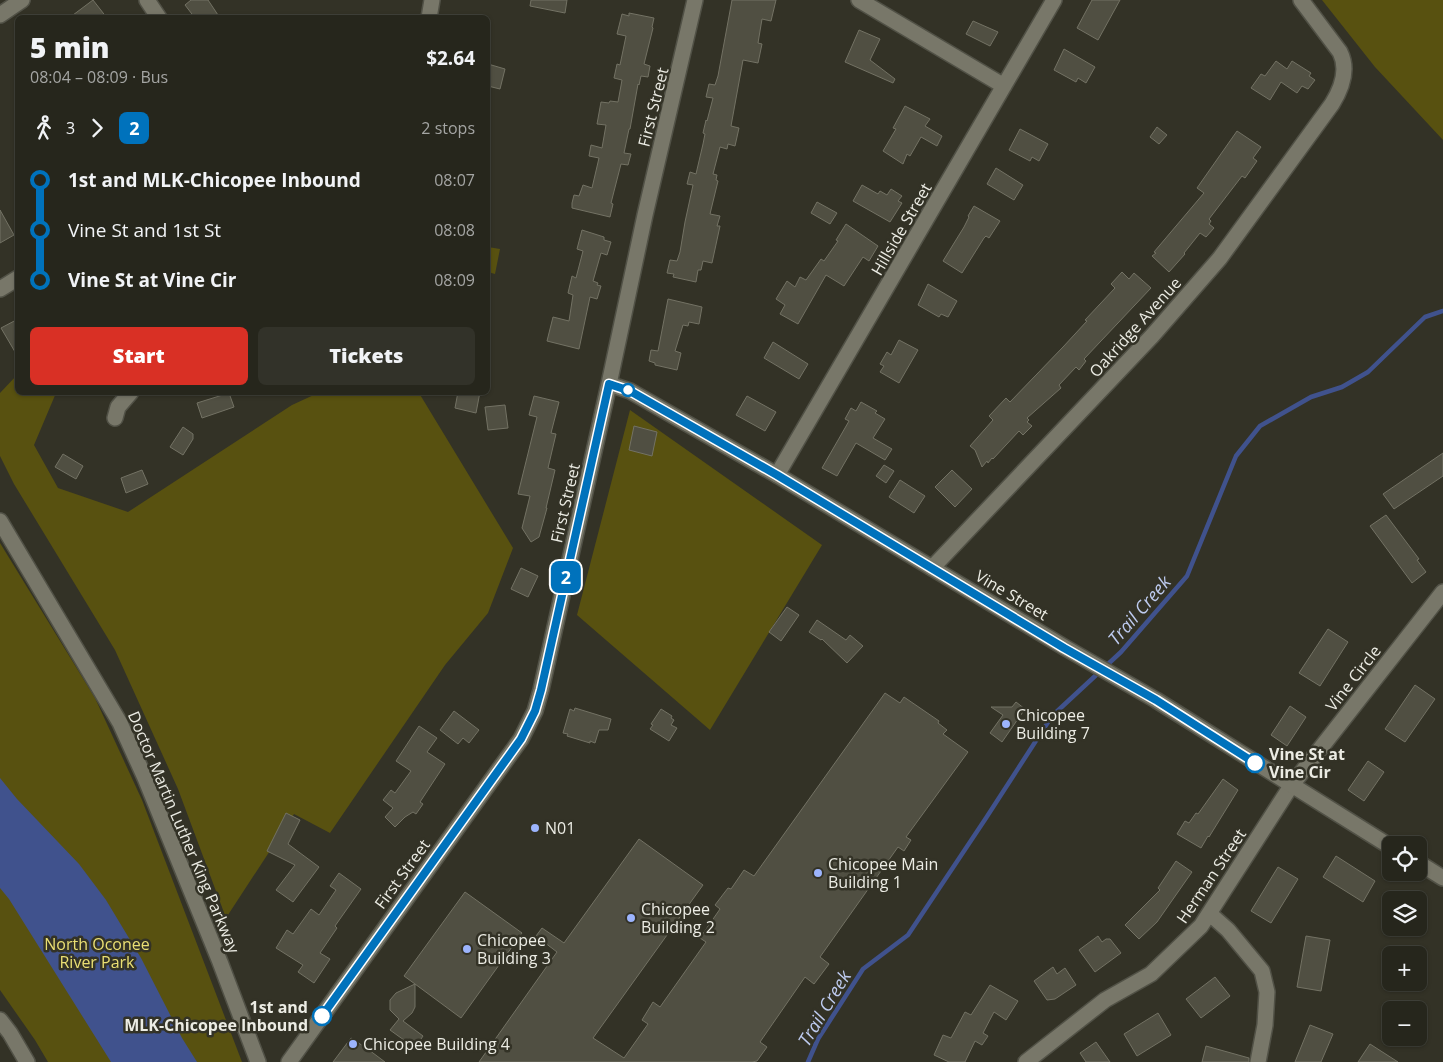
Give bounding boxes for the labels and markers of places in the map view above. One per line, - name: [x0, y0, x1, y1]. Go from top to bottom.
- unlabelled marker: [621, 383, 635, 397]
- place label: Chicopee Building 7: [1016, 704, 1090, 744]
- marker: Chicopee Building 7: [1000, 718, 1012, 730]
- place label: Vine St at Vine Cir: [1269, 743, 1345, 783]
- marker: Vine St at Vine Cir: [1245, 753, 1265, 773]
- place label: N01: [545, 817, 575, 839]
- marker: N01: [529, 822, 541, 834]
- place label: Chicopee Main Building 1: [828, 853, 938, 893]
- marker: Chicopee Main Building 1: [812, 867, 824, 879]
- place label: Chicopee Building 2: [641, 898, 715, 938]
- marker: Chicopee Building 2: [625, 912, 637, 924]
- place label: Chicopee Building 3: [477, 929, 551, 969]
- marker: Chicopee Building 3: [461, 943, 473, 955]
- place label: 1st and MLK-Chicopee Inbound: [124, 996, 308, 1036]
- marker: 1st and MLK-Chicopee Inbound: [312, 1006, 332, 1026]
- place label: Chicopee Building 4: [363, 1033, 510, 1055]
- marker: Chicopee Building 4: [347, 1038, 359, 1050]

